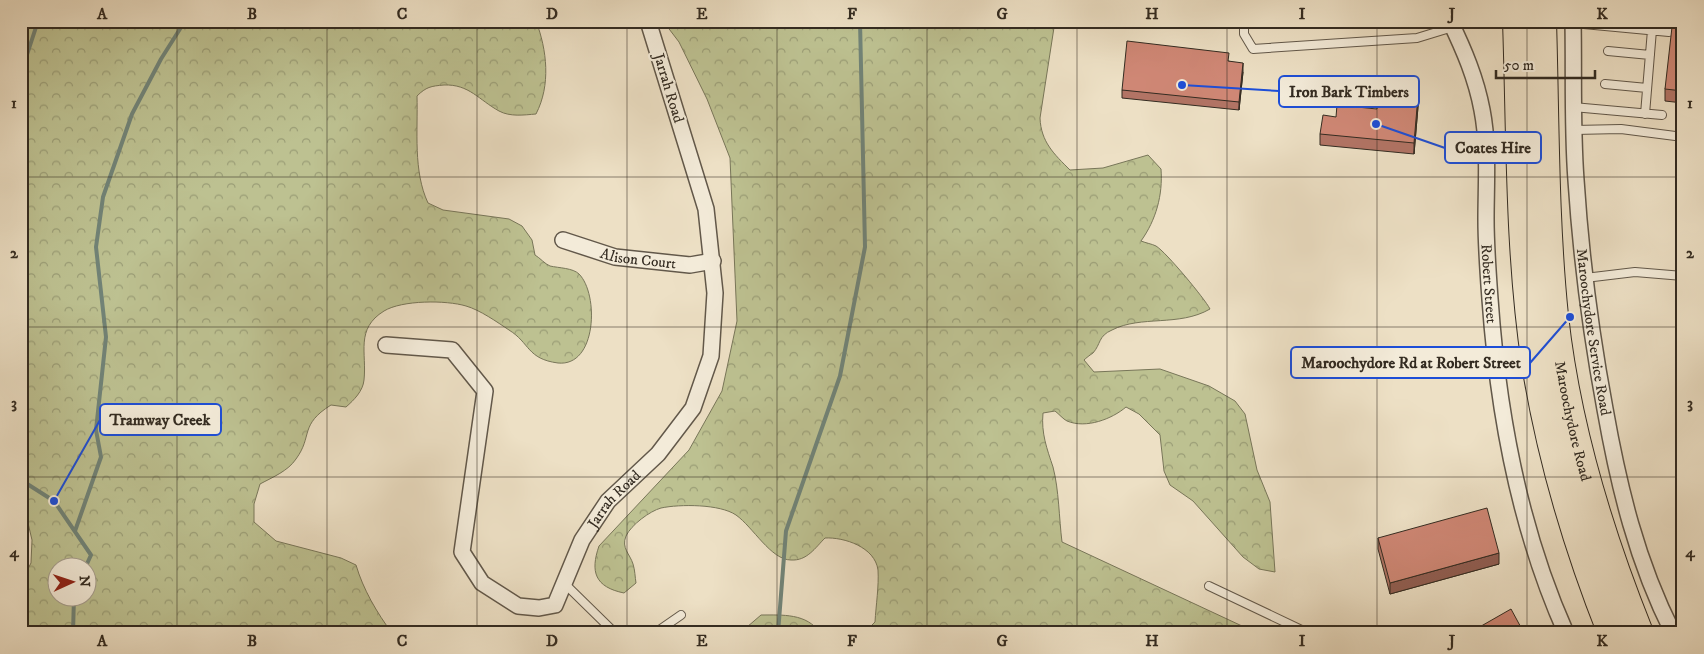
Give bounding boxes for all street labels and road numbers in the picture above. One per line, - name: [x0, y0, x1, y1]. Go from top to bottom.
- street label: Jarrah Road: [648, 49, 688, 126]
- street label: Alison Court: [598, 244, 677, 273]
- street label: Robert Street: [1477, 244, 1501, 325]
- street label: Maroochydore Service Road: [1572, 247, 1615, 418]
- street label: Maroochydore Road: [1550, 360, 1595, 484]
- street label: Jarrah Road: [582, 466, 645, 534]

